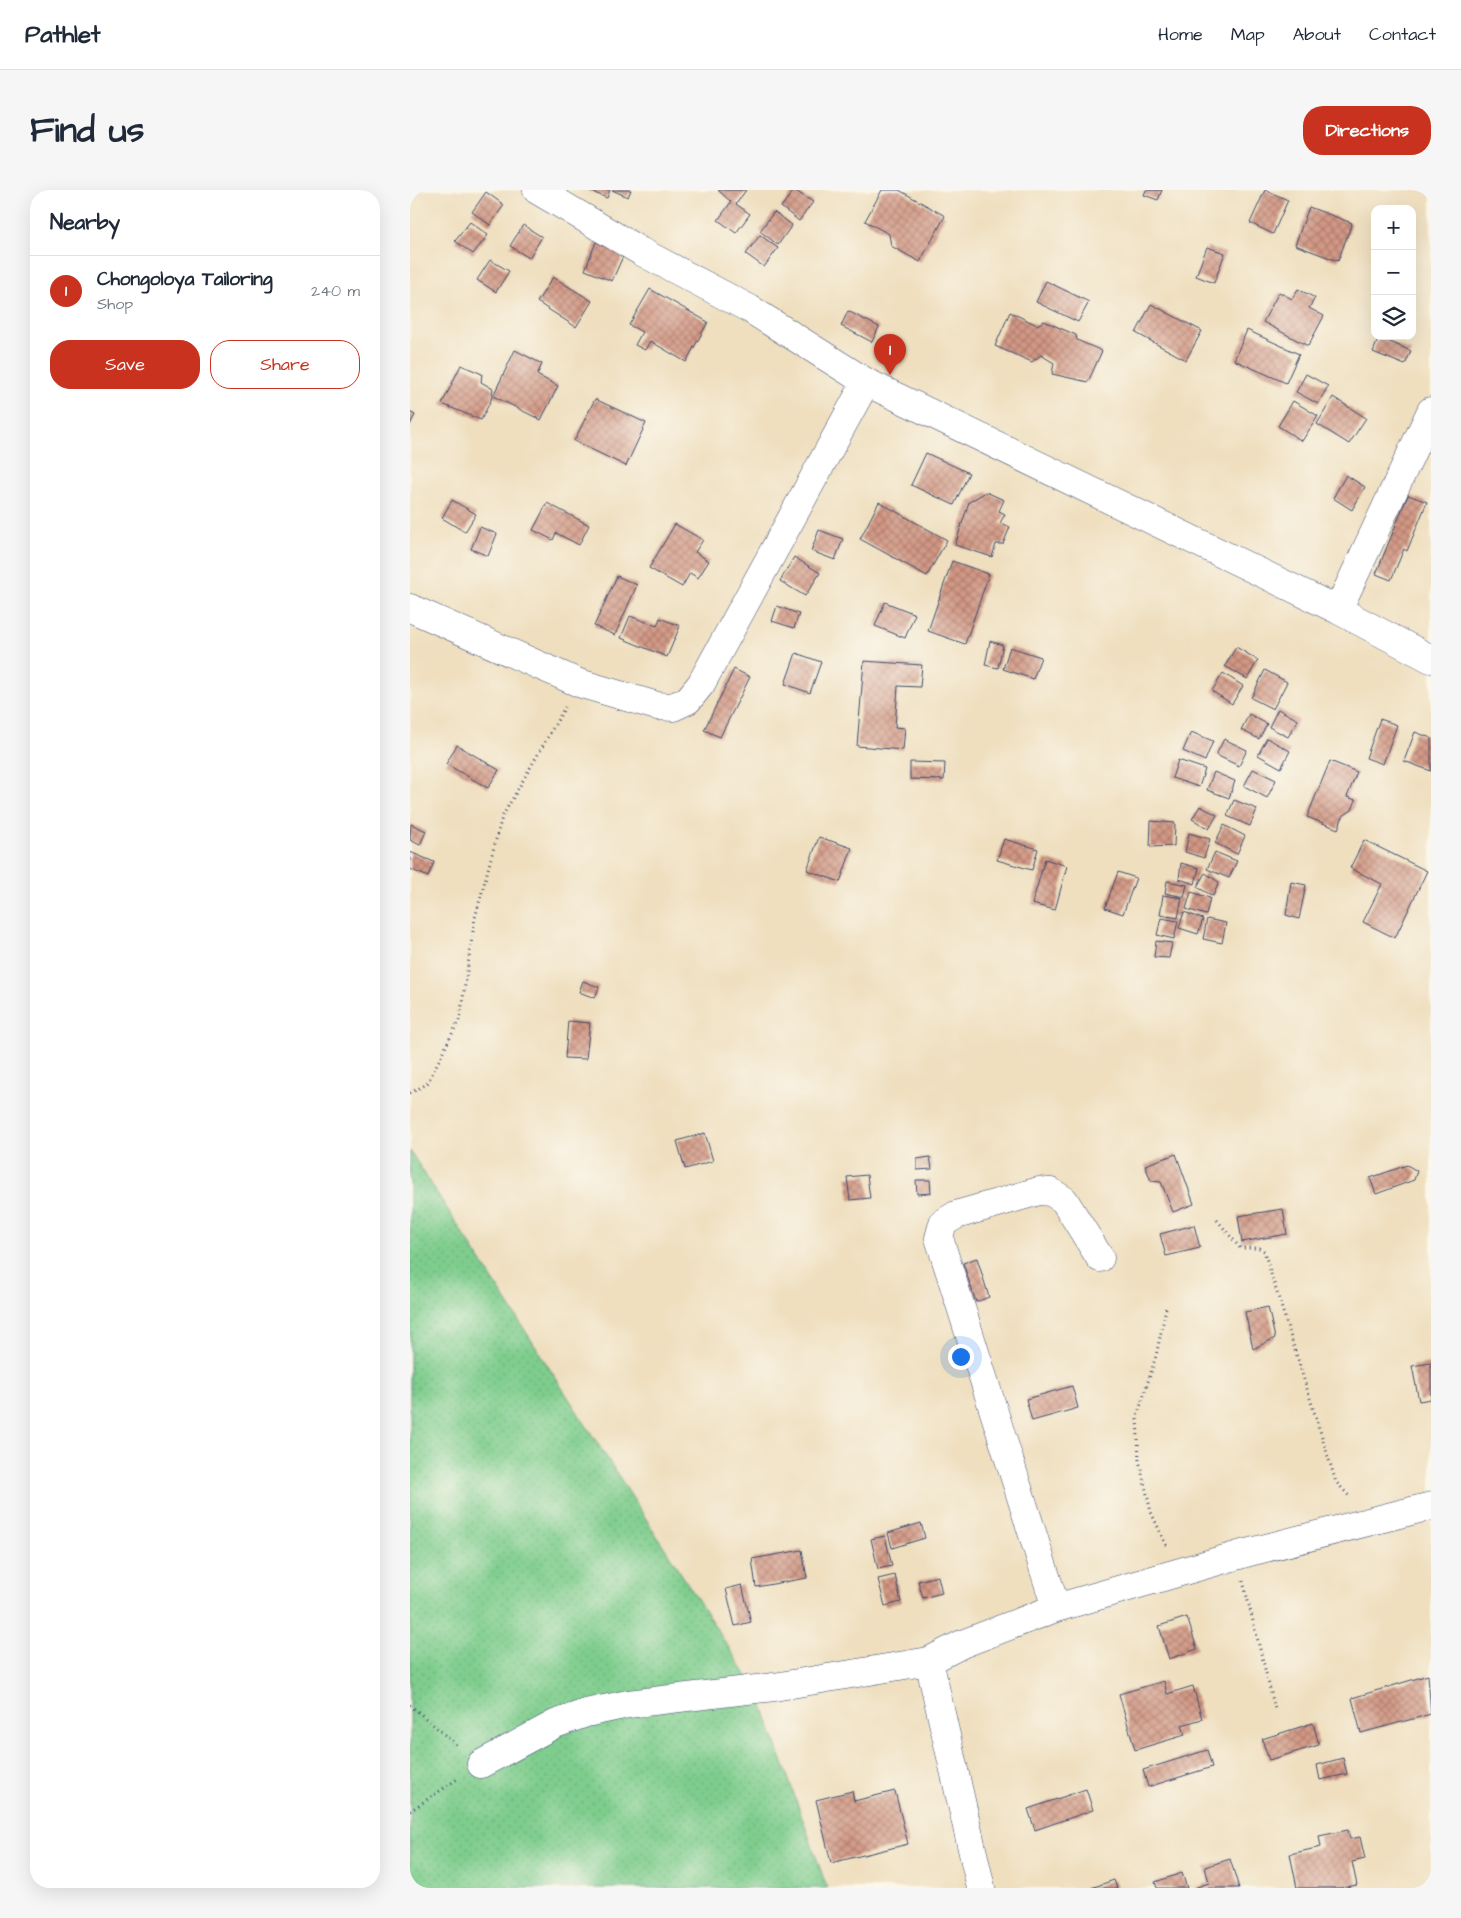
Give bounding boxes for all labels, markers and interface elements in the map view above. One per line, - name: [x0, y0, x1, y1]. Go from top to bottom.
- text: Pathlet: [25, 18, 101, 52]
- text: Home: [1158, 22, 1203, 47]
- text: Map: [1231, 22, 1265, 47]
- text: About: [1293, 22, 1341, 47]
- text: Contact: [1369, 22, 1436, 47]
- text: Find us: [30, 106, 144, 155]
- button: Directions: [1303, 106, 1431, 155]
- map controls: [1371, 205, 1416, 340]
- button: +: [1371, 205, 1416, 250]
- text: Nearby: [50, 208, 120, 237]
- button: −: [1371, 250, 1416, 295]
- text: Chongoloya Tailoring: [97, 266, 273, 293]
- text: 1: [65, 280, 67, 302]
- text: 240 m: [311, 280, 360, 302]
- text: Shop: [97, 293, 133, 315]
- button: layers: [1371, 295, 1416, 340]
- pin: 1: [874, 334, 906, 375]
- button: Save: [50, 340, 200, 389]
- button: Share: [210, 340, 360, 389]
- your location: [948, 1344, 974, 1370]

